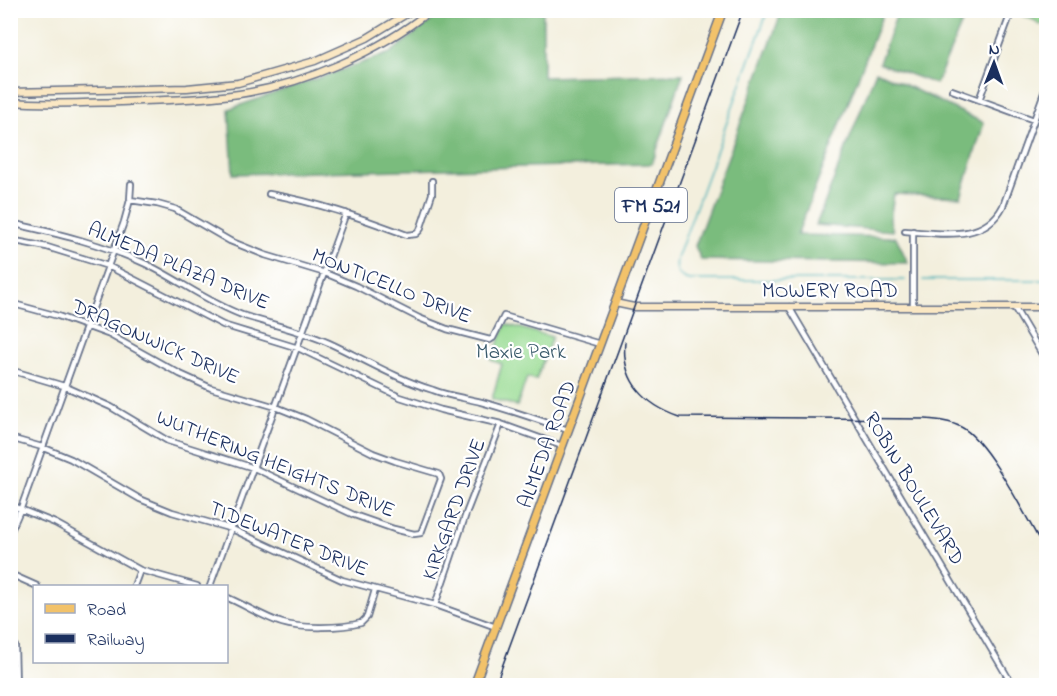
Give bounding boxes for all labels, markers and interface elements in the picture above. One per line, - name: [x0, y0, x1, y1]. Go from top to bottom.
- north arrow: [964, 33, 1024, 93]
- text: N: [989, 38, 1000, 62]
- road number: FM 521: [615, 188, 687, 222]
- street label: ALMEDA PLAZA DRIVE: [83, 215, 274, 319]
- street label: MONTICELLO DRIVE: [307, 241, 476, 333]
- street label: MOWERY ROAD: [762, 277, 898, 307]
- street label: DRAGONWICK DRIVE: [66, 292, 244, 393]
- park label: Maxie Park: [476, 338, 567, 368]
- street label: ALMEDA ROAD: [511, 377, 585, 513]
- street label: WUTHERING HEIGHTS DRIVE: [151, 403, 399, 527]
- street label: ROBIN BOULEVARD: [856, 407, 971, 571]
- street label: KIRKGARD DRIVE: [415, 435, 494, 585]
- street label: TIDEWATER DRIVE: [204, 494, 372, 585]
- legend: [33, 585, 228, 663]
- text: Road: [87, 598, 126, 624]
- text: Railway: [87, 628, 144, 654]

